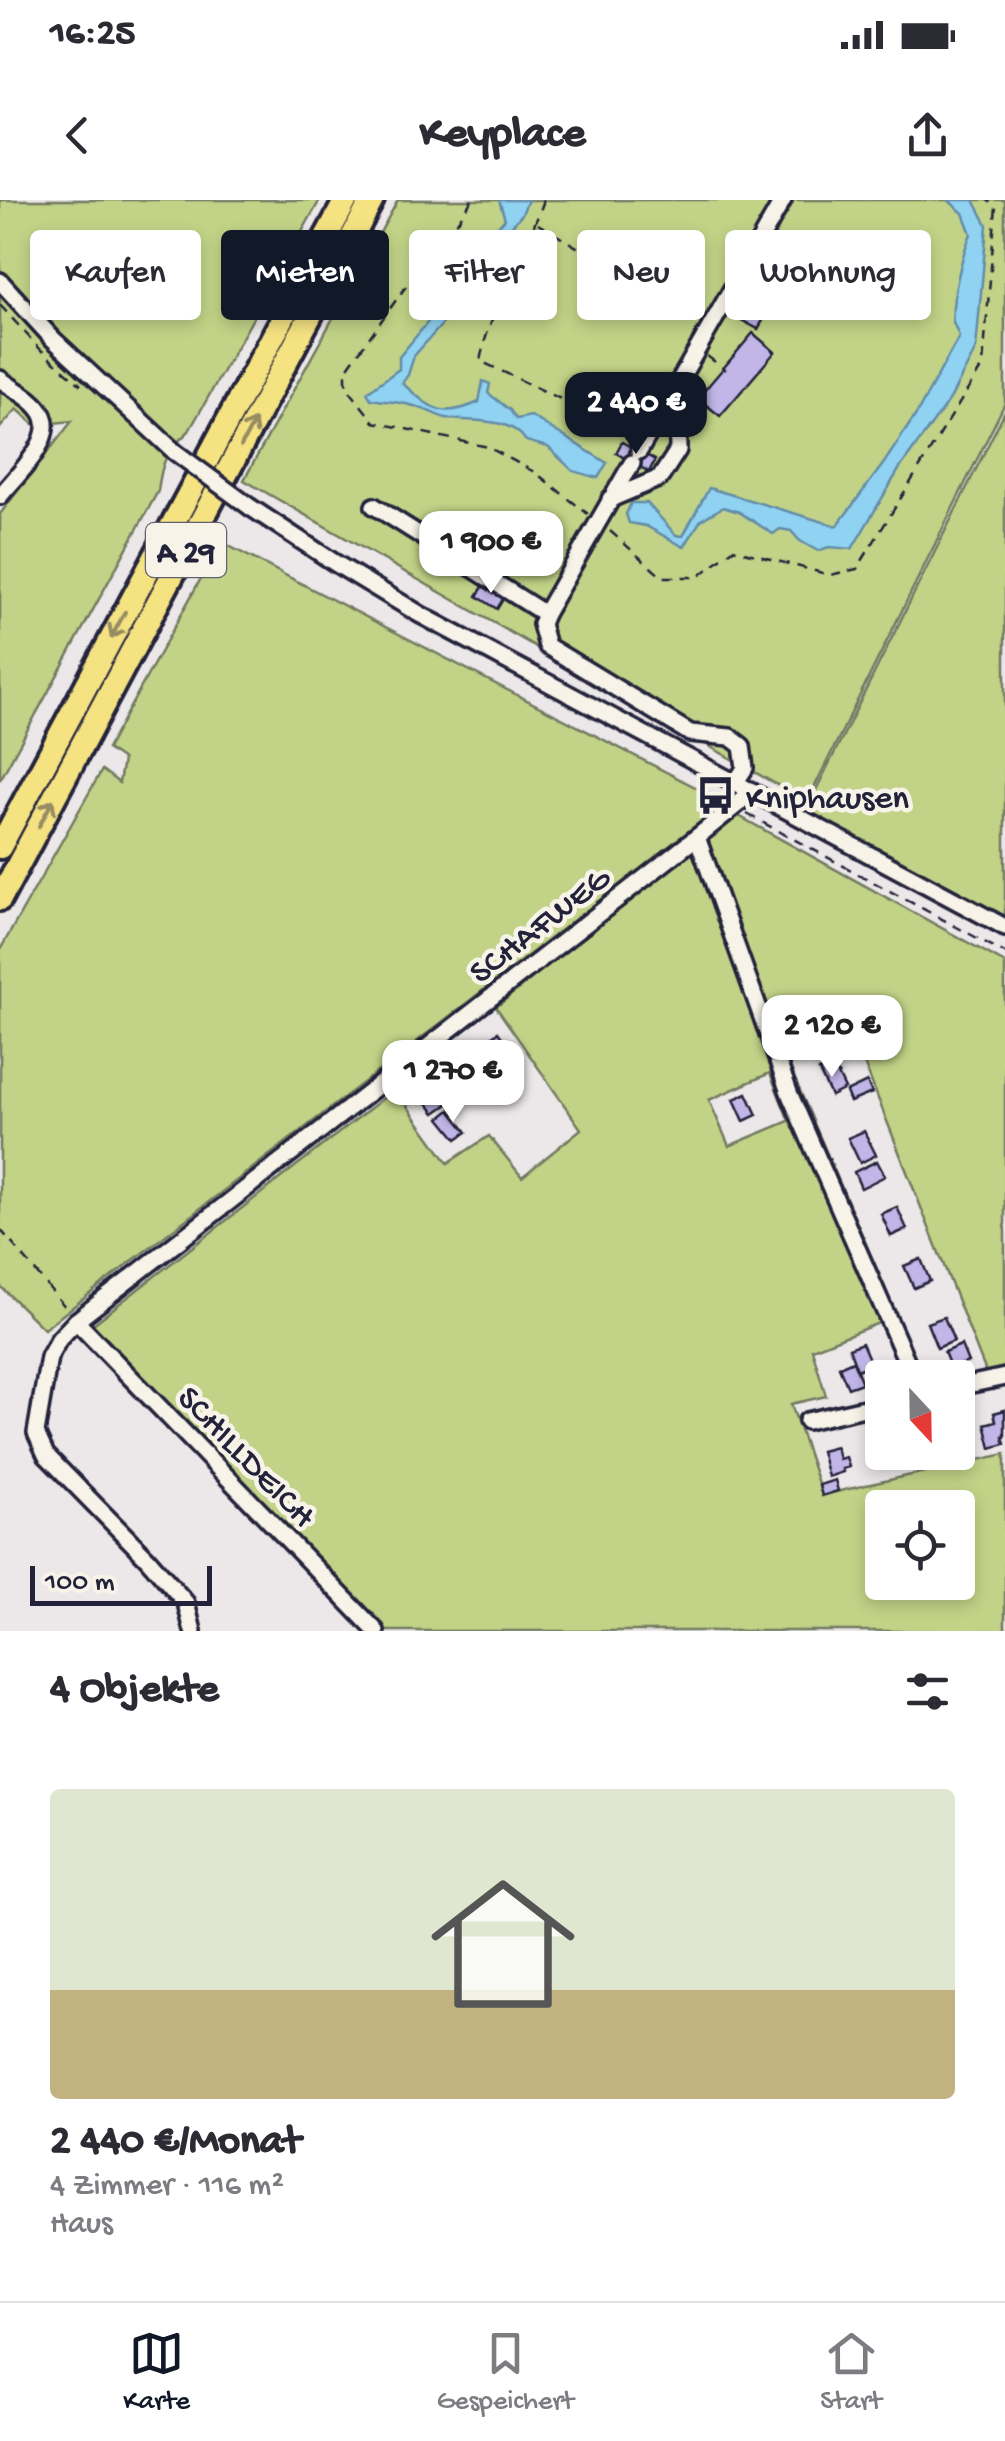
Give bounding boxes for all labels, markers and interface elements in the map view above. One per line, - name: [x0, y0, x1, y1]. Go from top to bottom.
- text: 16:25: [50, 13, 135, 57]
- icon: back: [50, 108, 105, 163]
- icon: share: [900, 108, 955, 163]
- text: Keyplace: [420, 109, 585, 162]
- chip: Kaufen: [30, 230, 201, 320]
- chip: Mieten: [221, 230, 389, 320]
- chip: Filter: [409, 230, 557, 320]
- chip: Neu: [577, 230, 705, 320]
- chip: Wohnung: [725, 230, 931, 320]
- pin: 2 440 €: [544, 372, 728, 457]
- text: 2 440 €: [587, 385, 685, 423]
- one-way arrow: [238, 419, 258, 449]
- pin: 1 900 €: [399, 511, 583, 596]
- road number: A 29: [146, 523, 226, 577]
- text: 1 900 €: [441, 524, 541, 562]
- one-way arrow: [108, 610, 127, 640]
- bus stop icon: Kniphausen: [695, 774, 737, 816]
- place label: Kniphausen: [746, 780, 909, 821]
- one-way arrow: [37, 799, 56, 828]
- street label: SCHAFWEG: [463, 859, 621, 995]
- pin: 2 120 €: [740, 995, 924, 1080]
- text: 2 120 €: [784, 1008, 880, 1046]
- pin: 1 270 €: [361, 1040, 545, 1125]
- text: 1 270 €: [404, 1053, 502, 1091]
- north arrow: [865, 1360, 975, 1470]
- map controls: [865, 1360, 975, 1600]
- street label: SCHILLDEICH: [166, 1379, 322, 1539]
- button: locate: [865, 1490, 975, 1600]
- scale bar: [30, 1561, 212, 1606]
- text: 100 m: [45, 1567, 115, 1600]
- icon: filters: [900, 1664, 955, 1719]
- text: 4 Objekte: [50, 1667, 219, 1716]
- icon: home: [413, 1854, 593, 2034]
- text: 2 440 €/Monat: [50, 2119, 301, 2168]
- text: 4 Zimmer · 116 m²: [50, 2168, 284, 2206]
- text: Haus: [50, 2206, 113, 2244]
- tab: Karte: [123, 2326, 190, 2419]
- tab: Gespeichert: [437, 2326, 574, 2419]
- tab: Start: [820, 2326, 882, 2419]

